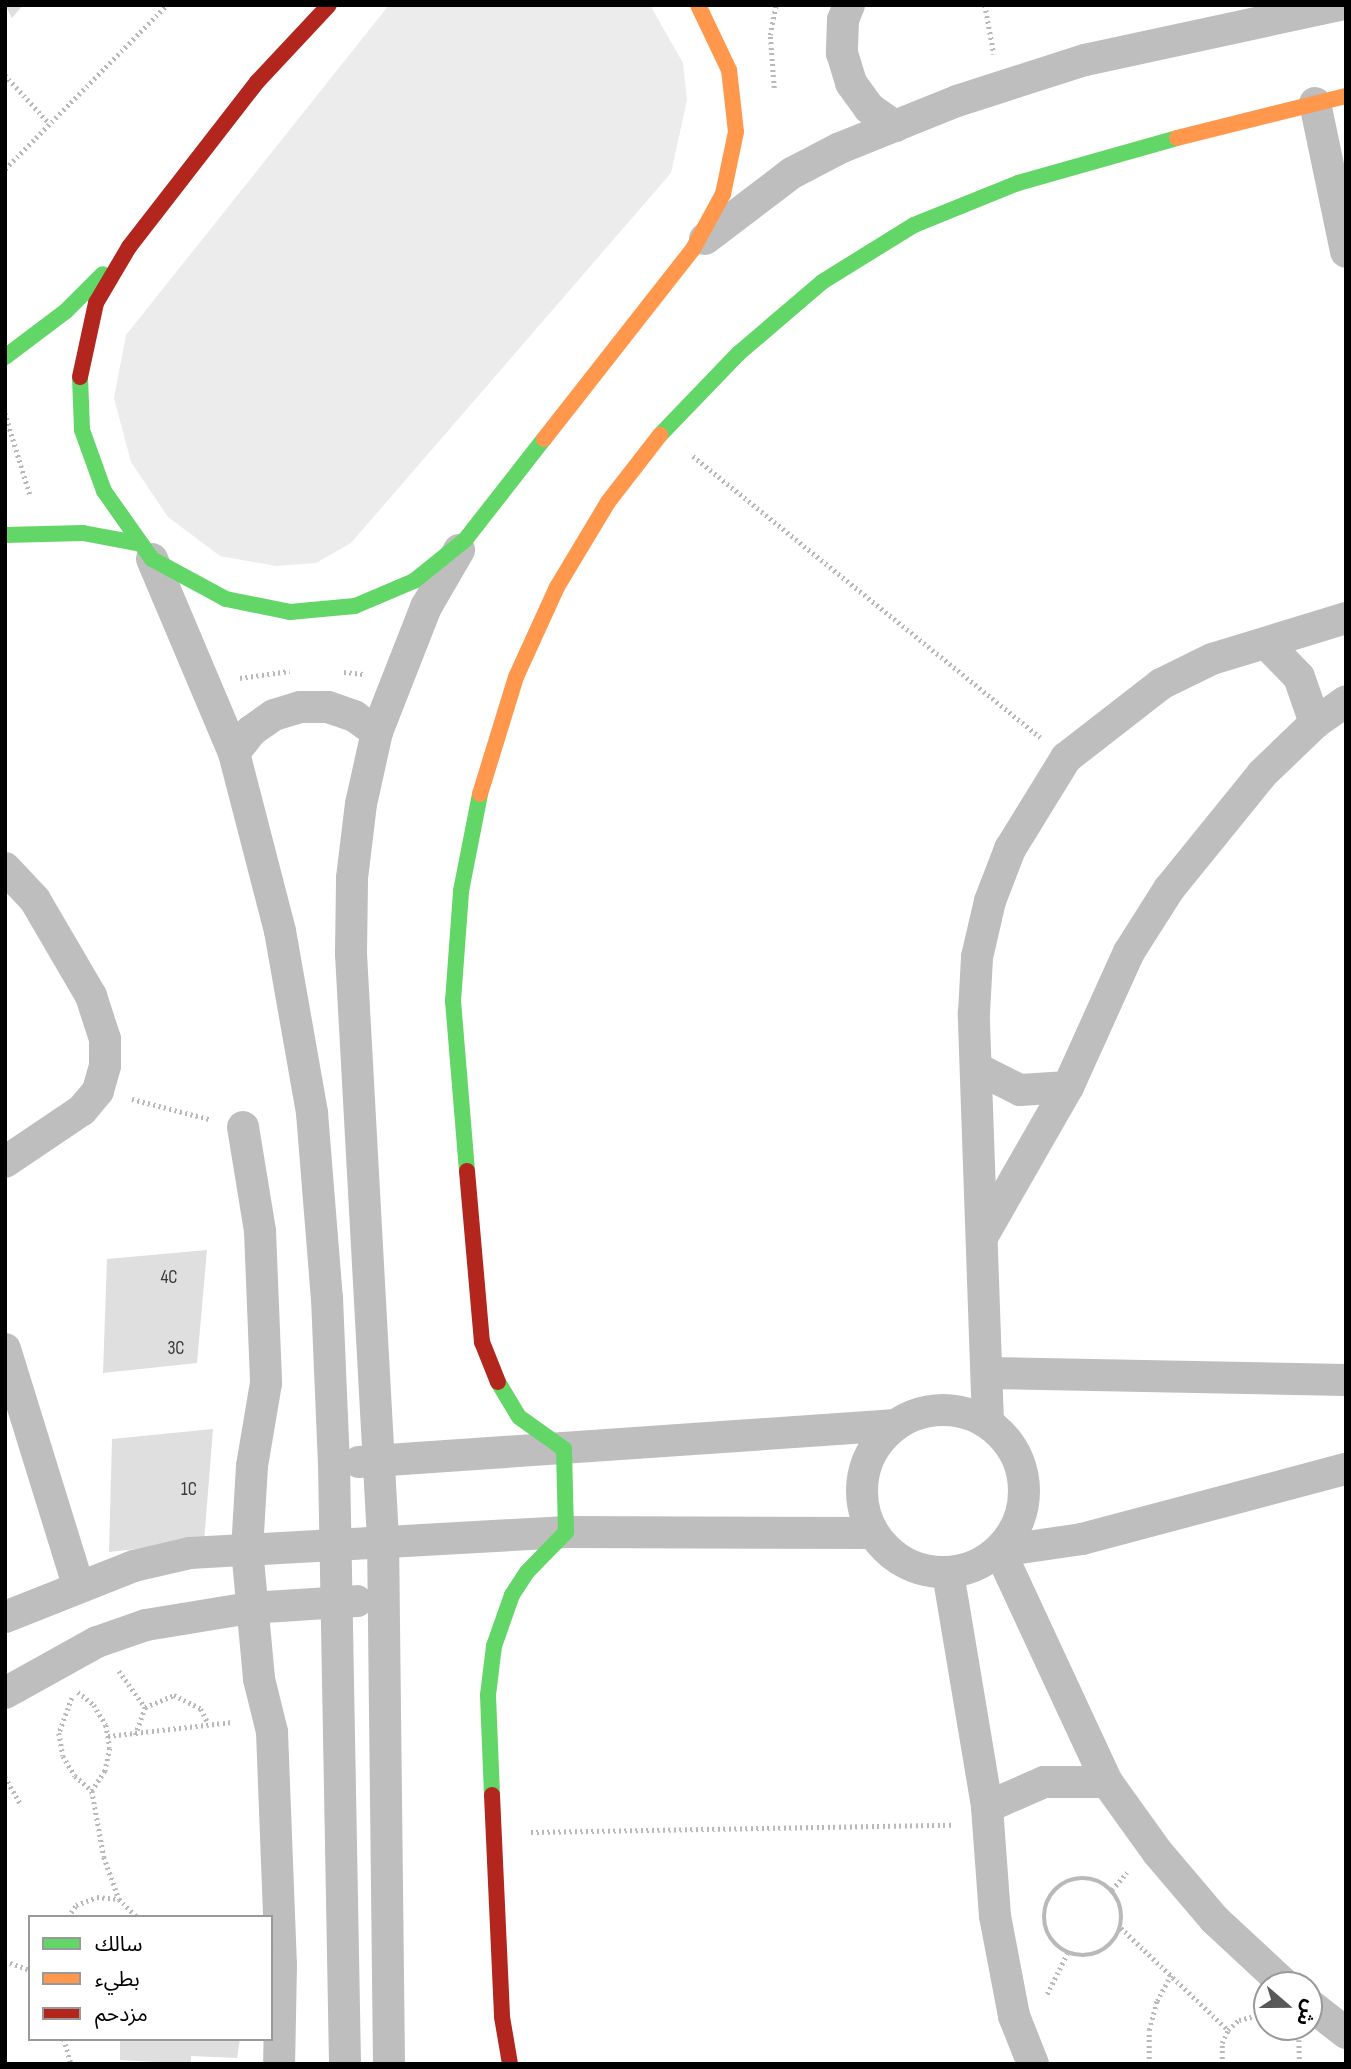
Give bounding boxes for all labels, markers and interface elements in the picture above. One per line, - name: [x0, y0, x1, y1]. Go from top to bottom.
- house number: 4C: [160, 1267, 178, 1289]
- house number: 3C: [167, 1338, 185, 1360]
- house number: 1C: [181, 1479, 197, 1501]
- legend: [28, 1915, 273, 2041]
- text: سالك: [95, 1932, 142, 1957]
- text: بطيء: [95, 1967, 140, 1992]
- north arrow: [1253, 1971, 1323, 2041]
- text: ش: [1291, 1997, 1322, 2029]
- text: مزدحم: [95, 2002, 148, 2027]

